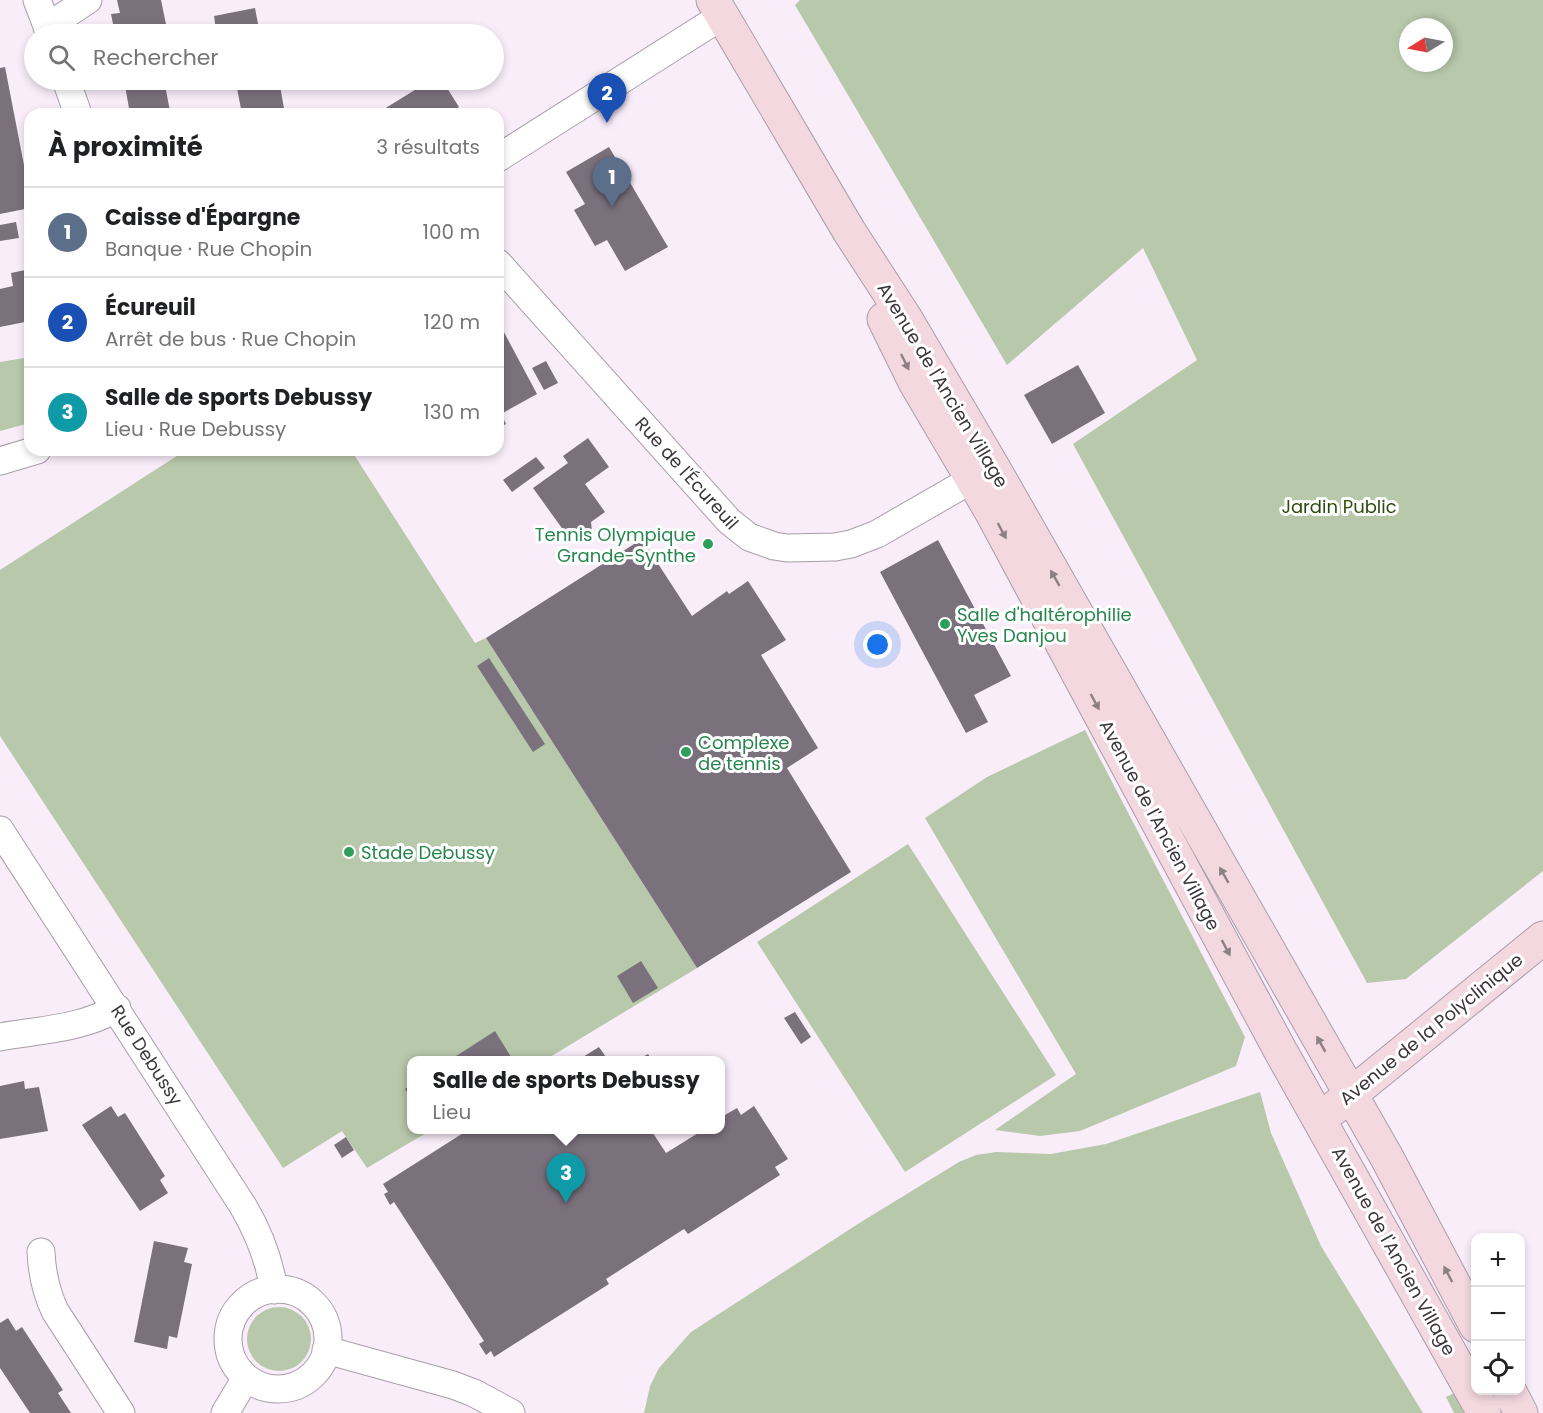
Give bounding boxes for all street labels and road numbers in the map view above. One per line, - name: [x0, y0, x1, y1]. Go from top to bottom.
- street label: Avenue de l'Ancien Village: [872, 278, 1014, 492]
- street label: Rue de l'Écureuil: [630, 411, 744, 535]
- street label: Avenue de l'Ancien Village: [1094, 715, 1226, 935]
- street label: Avenue de la Polyclinique: [1334, 947, 1528, 1111]
- street label: Rue Debussy: [105, 1000, 189, 1110]
- street label: Avenue de l'Ancien Village: [1326, 1142, 1462, 1360]

